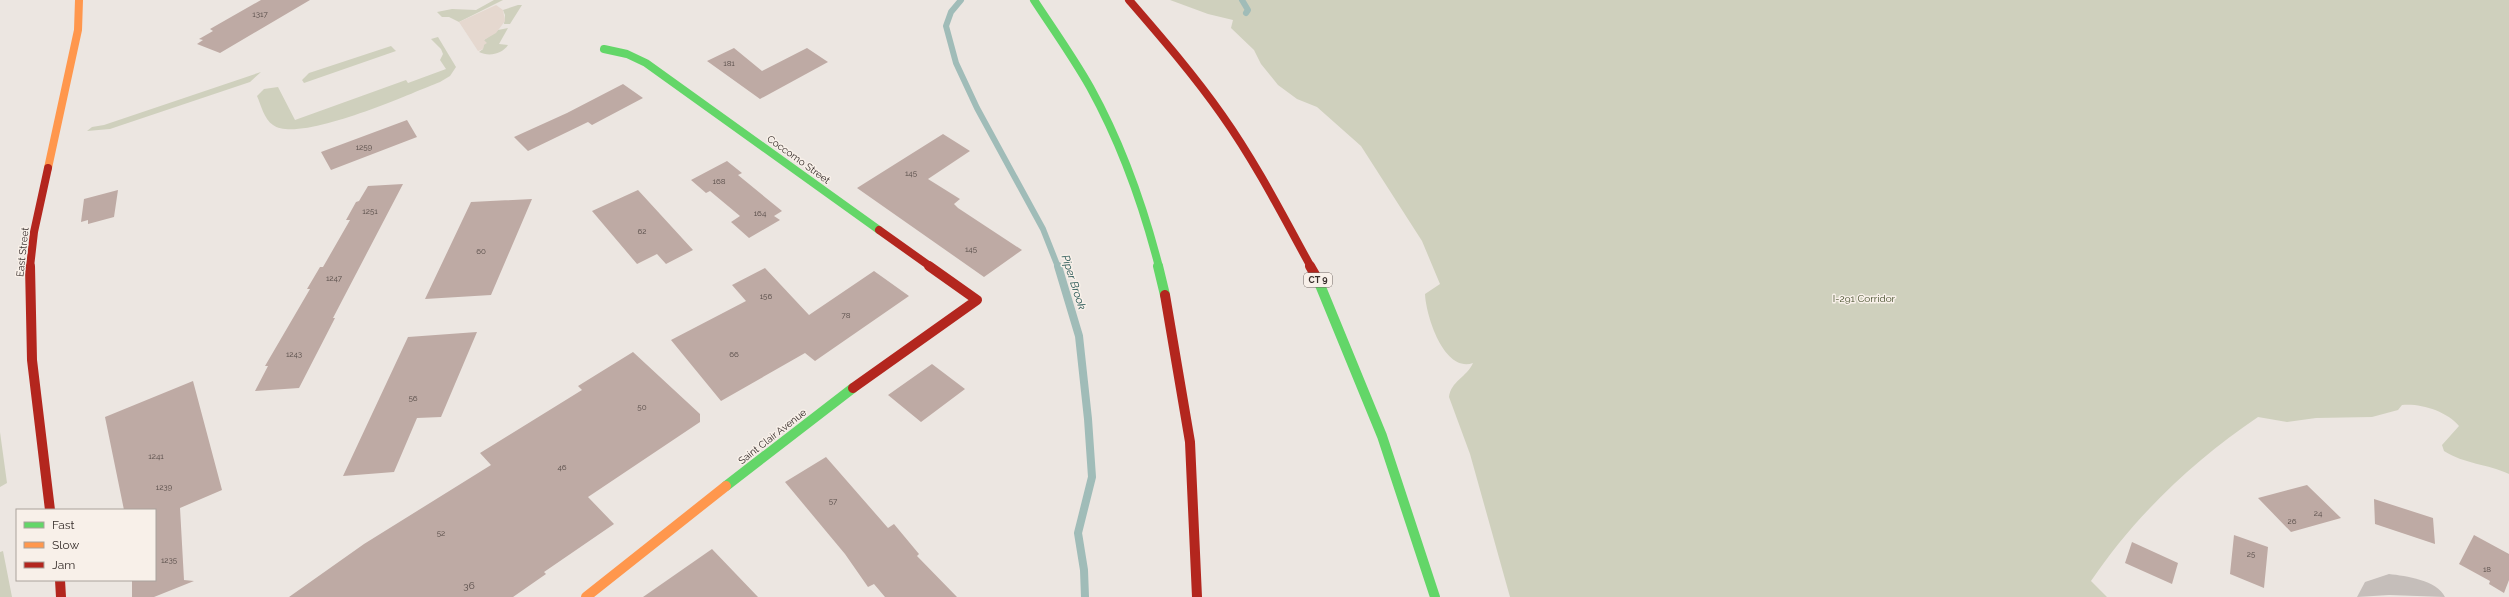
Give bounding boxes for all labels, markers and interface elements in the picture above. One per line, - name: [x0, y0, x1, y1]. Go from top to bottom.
- house number: 1317: [252, 9, 268, 19]
- house number: 181: [723, 58, 735, 68]
- street label: Coccomo Street: [765, 133, 833, 186]
- house number: 1259: [356, 142, 373, 152]
- house number: 145: [905, 168, 918, 178]
- house number: 168: [713, 176, 726, 186]
- house number: 1251: [362, 206, 378, 216]
- house number: 164: [754, 208, 767, 218]
- street label: East Street: [14, 226, 31, 277]
- house number: 62: [638, 226, 647, 236]
- house number: 145: [965, 244, 978, 254]
- house number: 60: [476, 246, 486, 256]
- water label: Piper Brook: [1059, 253, 1089, 311]
- house number: 1247: [326, 273, 343, 283]
- road number: CT 9: [1304, 273, 1332, 287]
- house number: 156: [760, 291, 772, 301]
- park label: I-291 Corridor: [1833, 293, 1896, 304]
- house number: 78: [841, 310, 851, 320]
- house number: 1243: [286, 349, 302, 359]
- house number: 66: [729, 349, 739, 359]
- house number: 56: [408, 393, 418, 403]
- house number: 50: [637, 402, 647, 412]
- street label: Saint Clair Avenue: [736, 406, 809, 466]
- house number: 1241: [148, 451, 164, 461]
- house number: 46: [557, 462, 567, 472]
- house number: 1239: [156, 482, 173, 492]
- house number: 57: [829, 496, 838, 506]
- house number: 24: [2314, 508, 2323, 518]
- legend: [16, 509, 156, 581]
- house number: 26: [2288, 516, 2297, 526]
- text: Fast: [52, 518, 75, 532]
- house number: 52: [437, 528, 445, 538]
- text: Slow: [52, 538, 79, 552]
- house number: 25: [2247, 549, 2256, 559]
- house number: 1235: [161, 555, 178, 565]
- text: Jam: [52, 558, 75, 572]
- house number: 18: [2483, 564, 2491, 574]
- house number: 36: [463, 580, 475, 591]

